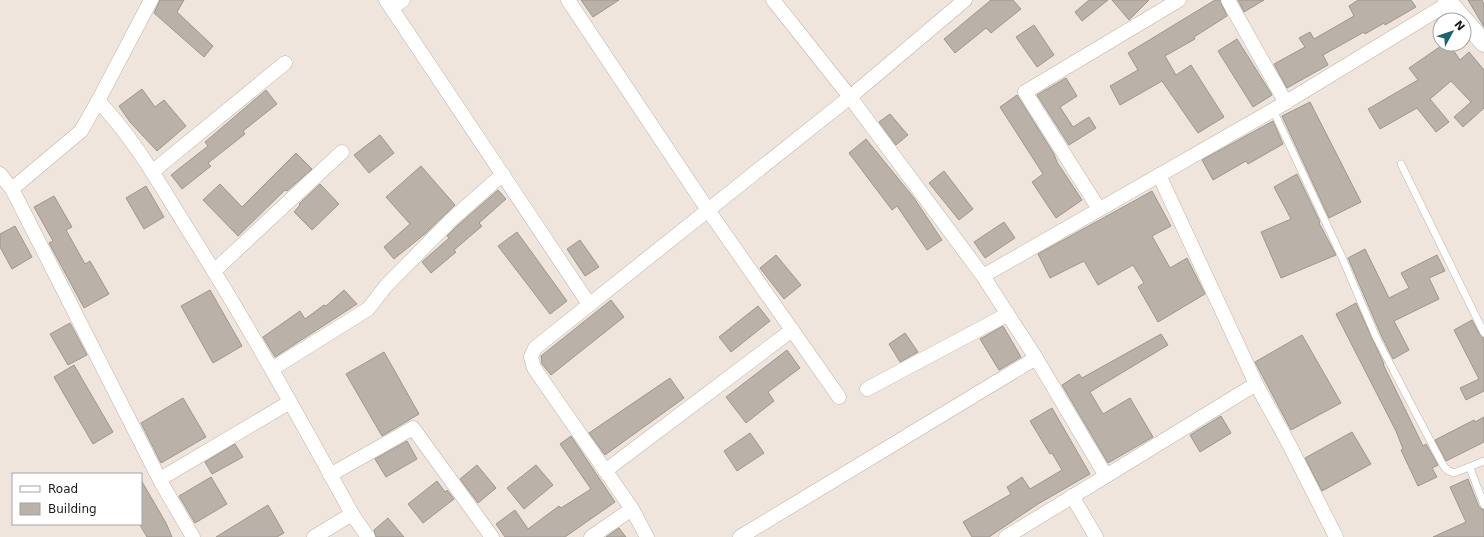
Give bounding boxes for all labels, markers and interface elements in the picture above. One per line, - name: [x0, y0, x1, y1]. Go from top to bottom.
- north arrow: [1432, 12, 1472, 52]
- text: N: [1451, 18, 1467, 34]
- legend: [12, 473, 142, 525]
- text: Road: [48, 482, 78, 496]
- text: Building: [48, 502, 97, 516]

